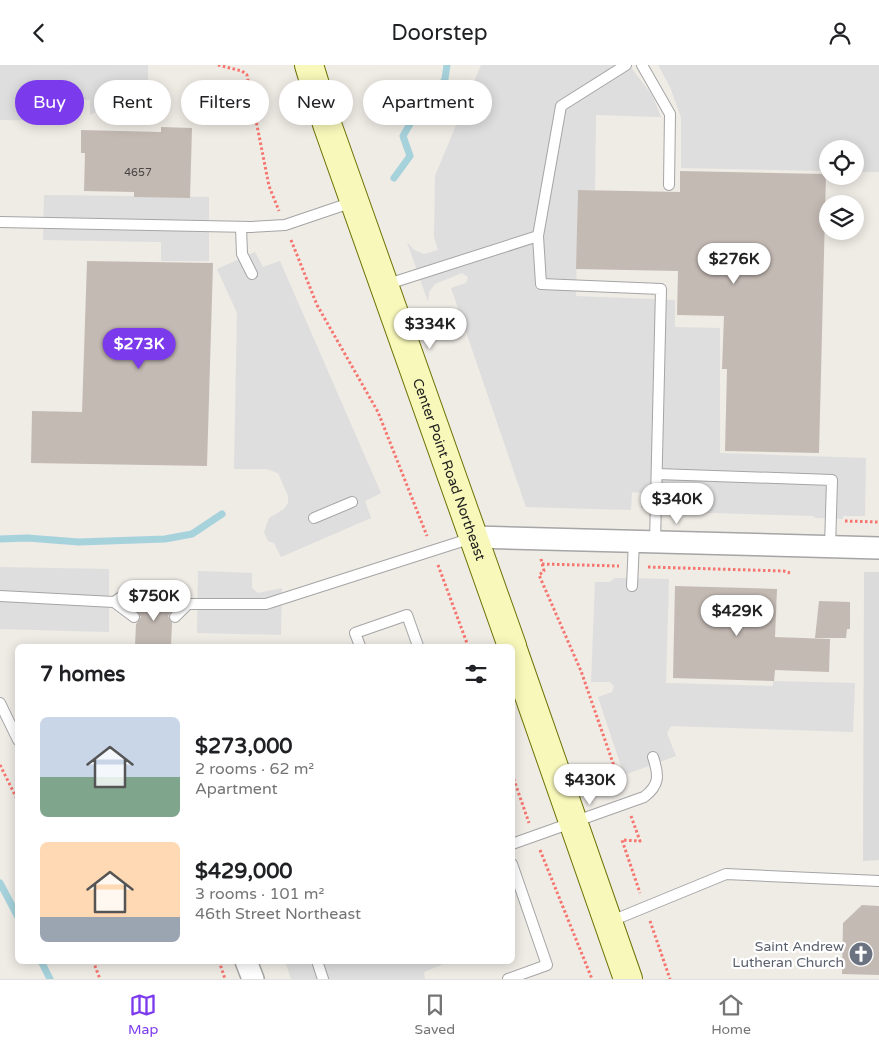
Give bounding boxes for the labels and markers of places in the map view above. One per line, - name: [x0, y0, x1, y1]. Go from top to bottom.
- pin: $276K: [699, 243, 769, 285]
- pin: $334K: [395, 307, 465, 350]
- pin: $273K: [104, 327, 174, 370]
- pin: $340K: [642, 483, 712, 525]
- pin: $750K: [119, 579, 189, 622]
- pin: $429K: [702, 595, 772, 637]
- pin: $430K: [555, 763, 625, 806]
- place label: Saint Andrew Lutheran Church: [732, 938, 844, 971]
- church icon: Saint Andrew Lutheran Church: [848, 941, 874, 967]

